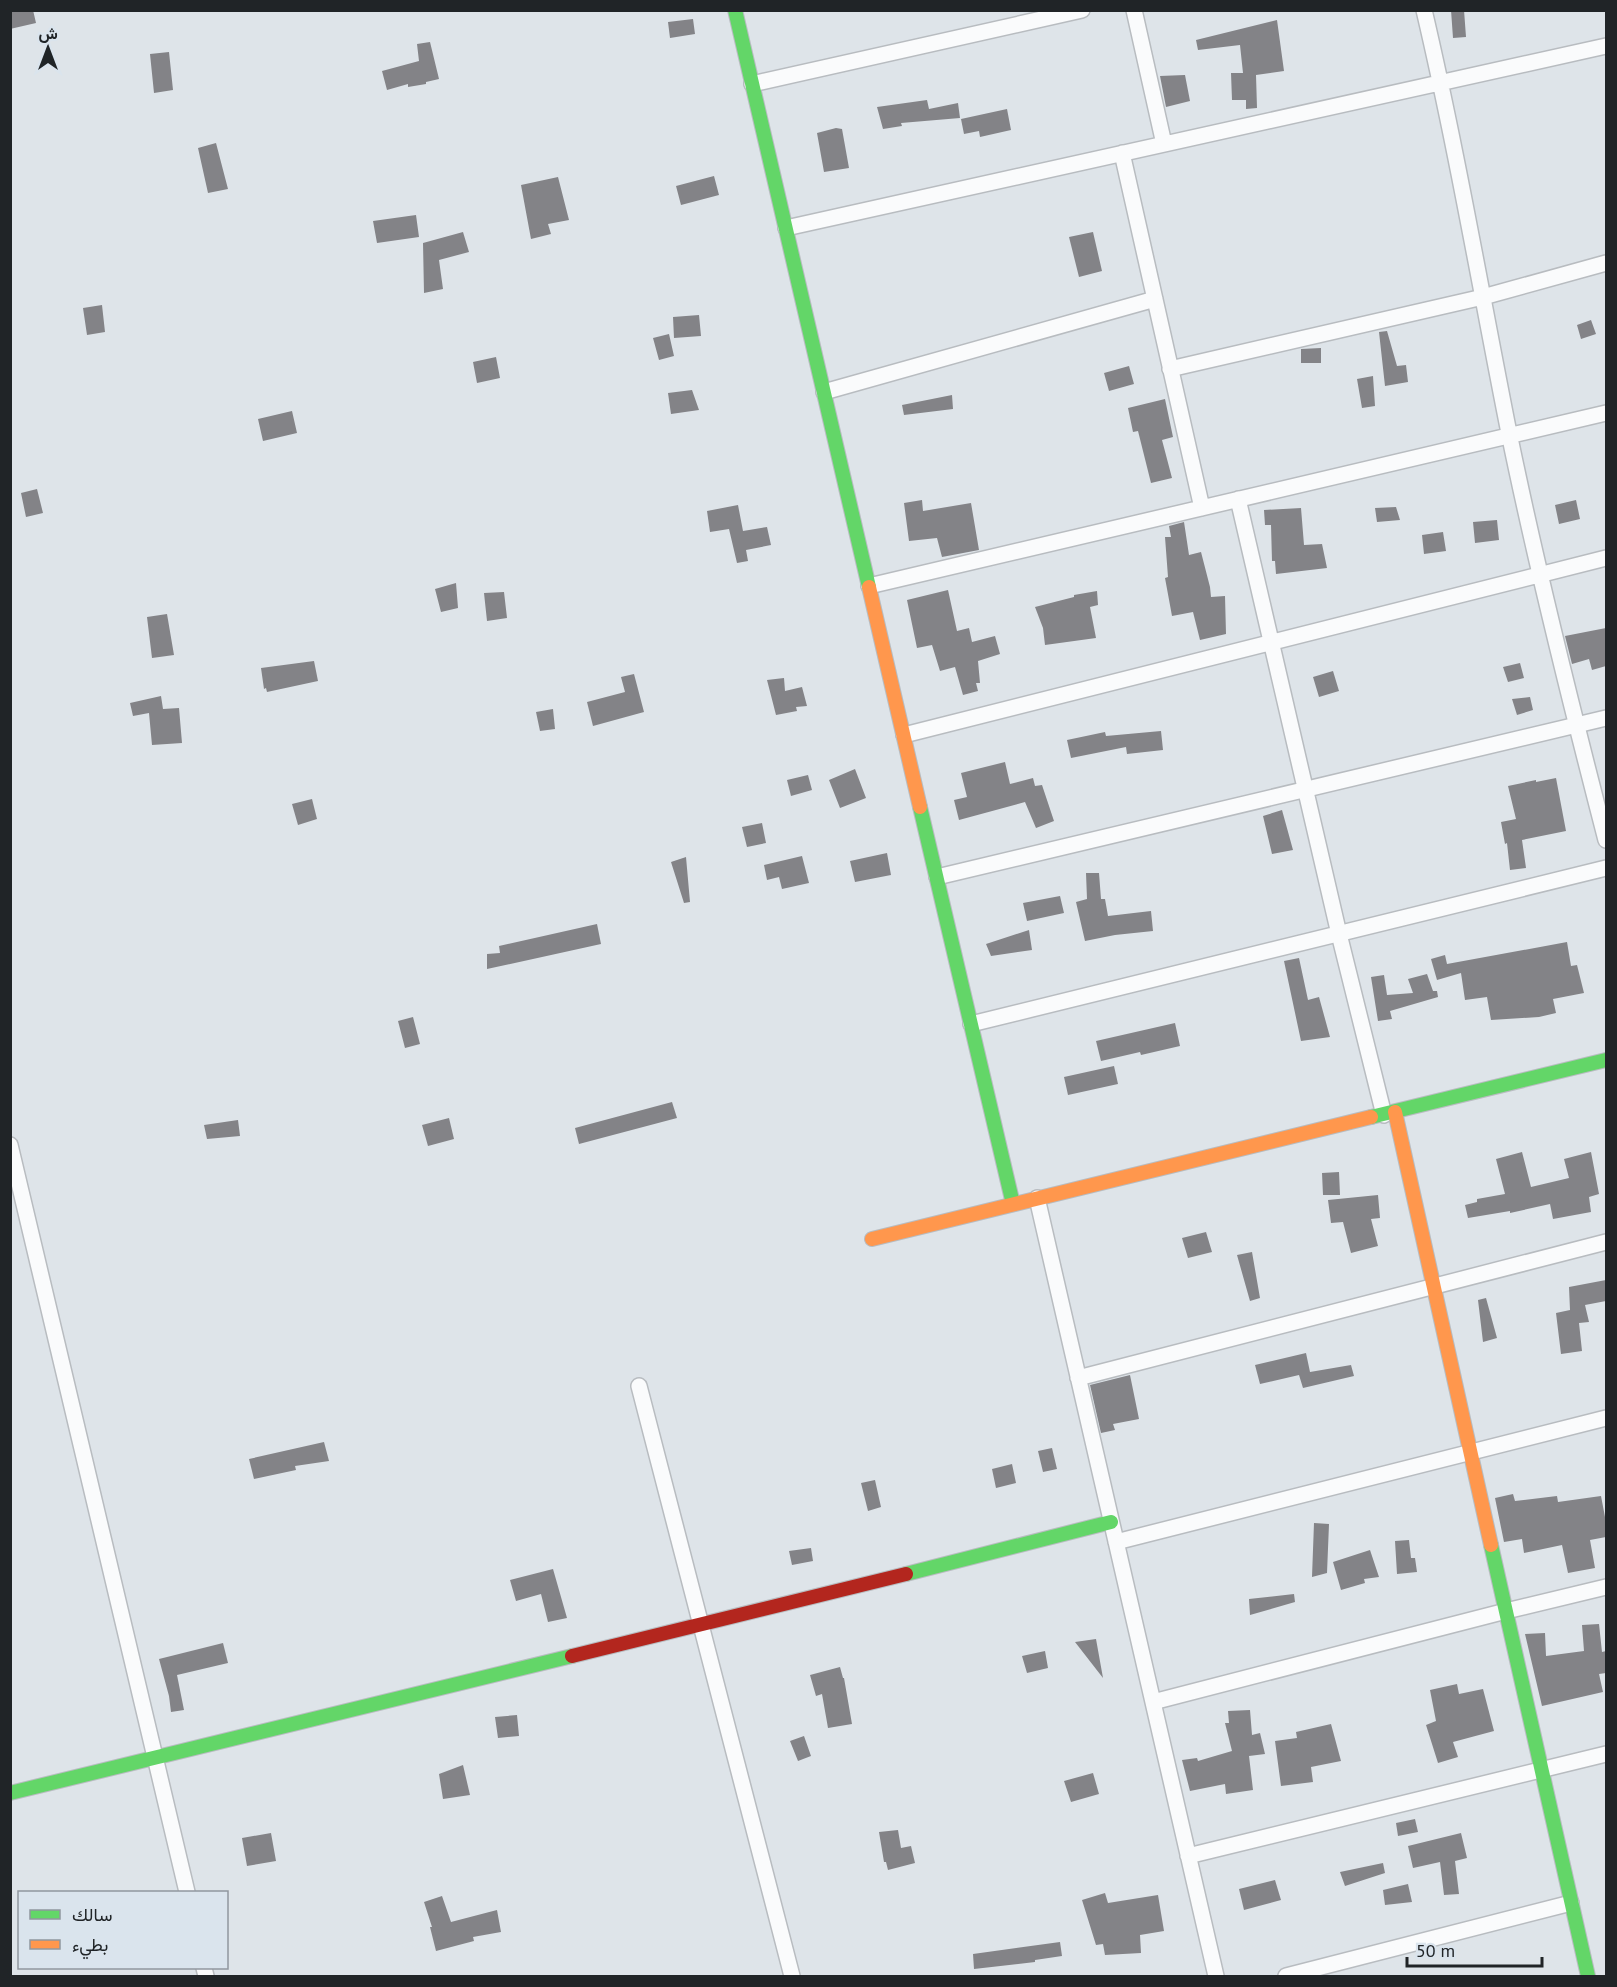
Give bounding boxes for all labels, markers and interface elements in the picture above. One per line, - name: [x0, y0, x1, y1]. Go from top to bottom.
- north arrow: [18, 18, 78, 78]
- text: ش: [38, 23, 58, 43]
- legend: [18, 1891, 228, 1969]
- text: سالك: [72, 1903, 112, 1926]
- scale bar: [1407, 1930, 1542, 1968]
- text: بطيء: [72, 1933, 108, 1960]
- text: 50 m: [1416, 1939, 1455, 1962]

